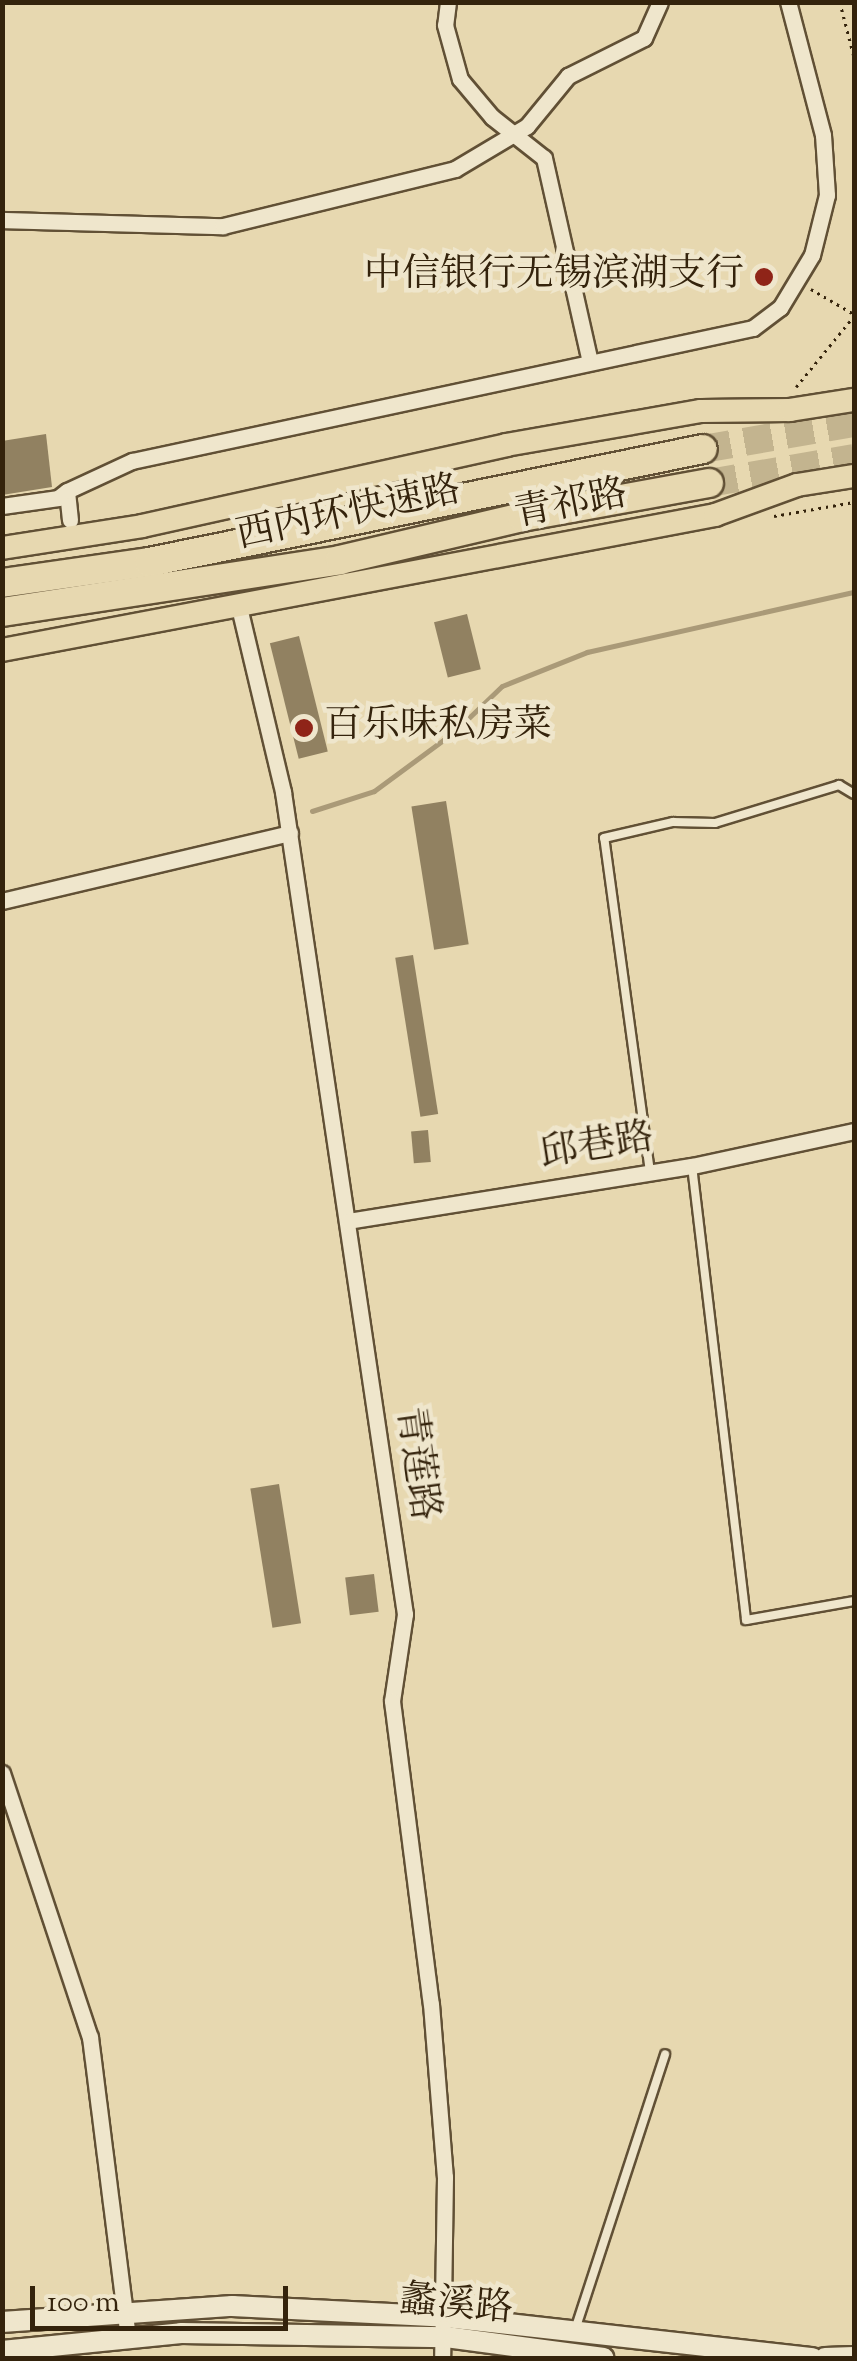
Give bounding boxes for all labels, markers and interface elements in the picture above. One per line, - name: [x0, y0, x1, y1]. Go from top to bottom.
- place label: 中信银行无锡滨湖支行: [364, 254, 744, 300]
- marker: 中信银行无锡滨湖支行: [753, 266, 775, 288]
- street label: 西内环快速路: [233, 469, 465, 561]
- street label: 青祁路: [511, 473, 631, 539]
- place label: 百乐味私房菜: [324, 705, 552, 751]
- marker: 百乐味私房菜: [293, 717, 315, 739]
- street label: 邱巷路: [537, 1117, 657, 1179]
- street label: 青莲路: [384, 1404, 446, 1524]
- scale bar: [35, 2266, 292, 2328]
- street label: 蠡溪路: [397, 2279, 515, 2335]
- text: 100 m: [47, 2282, 120, 2325]

